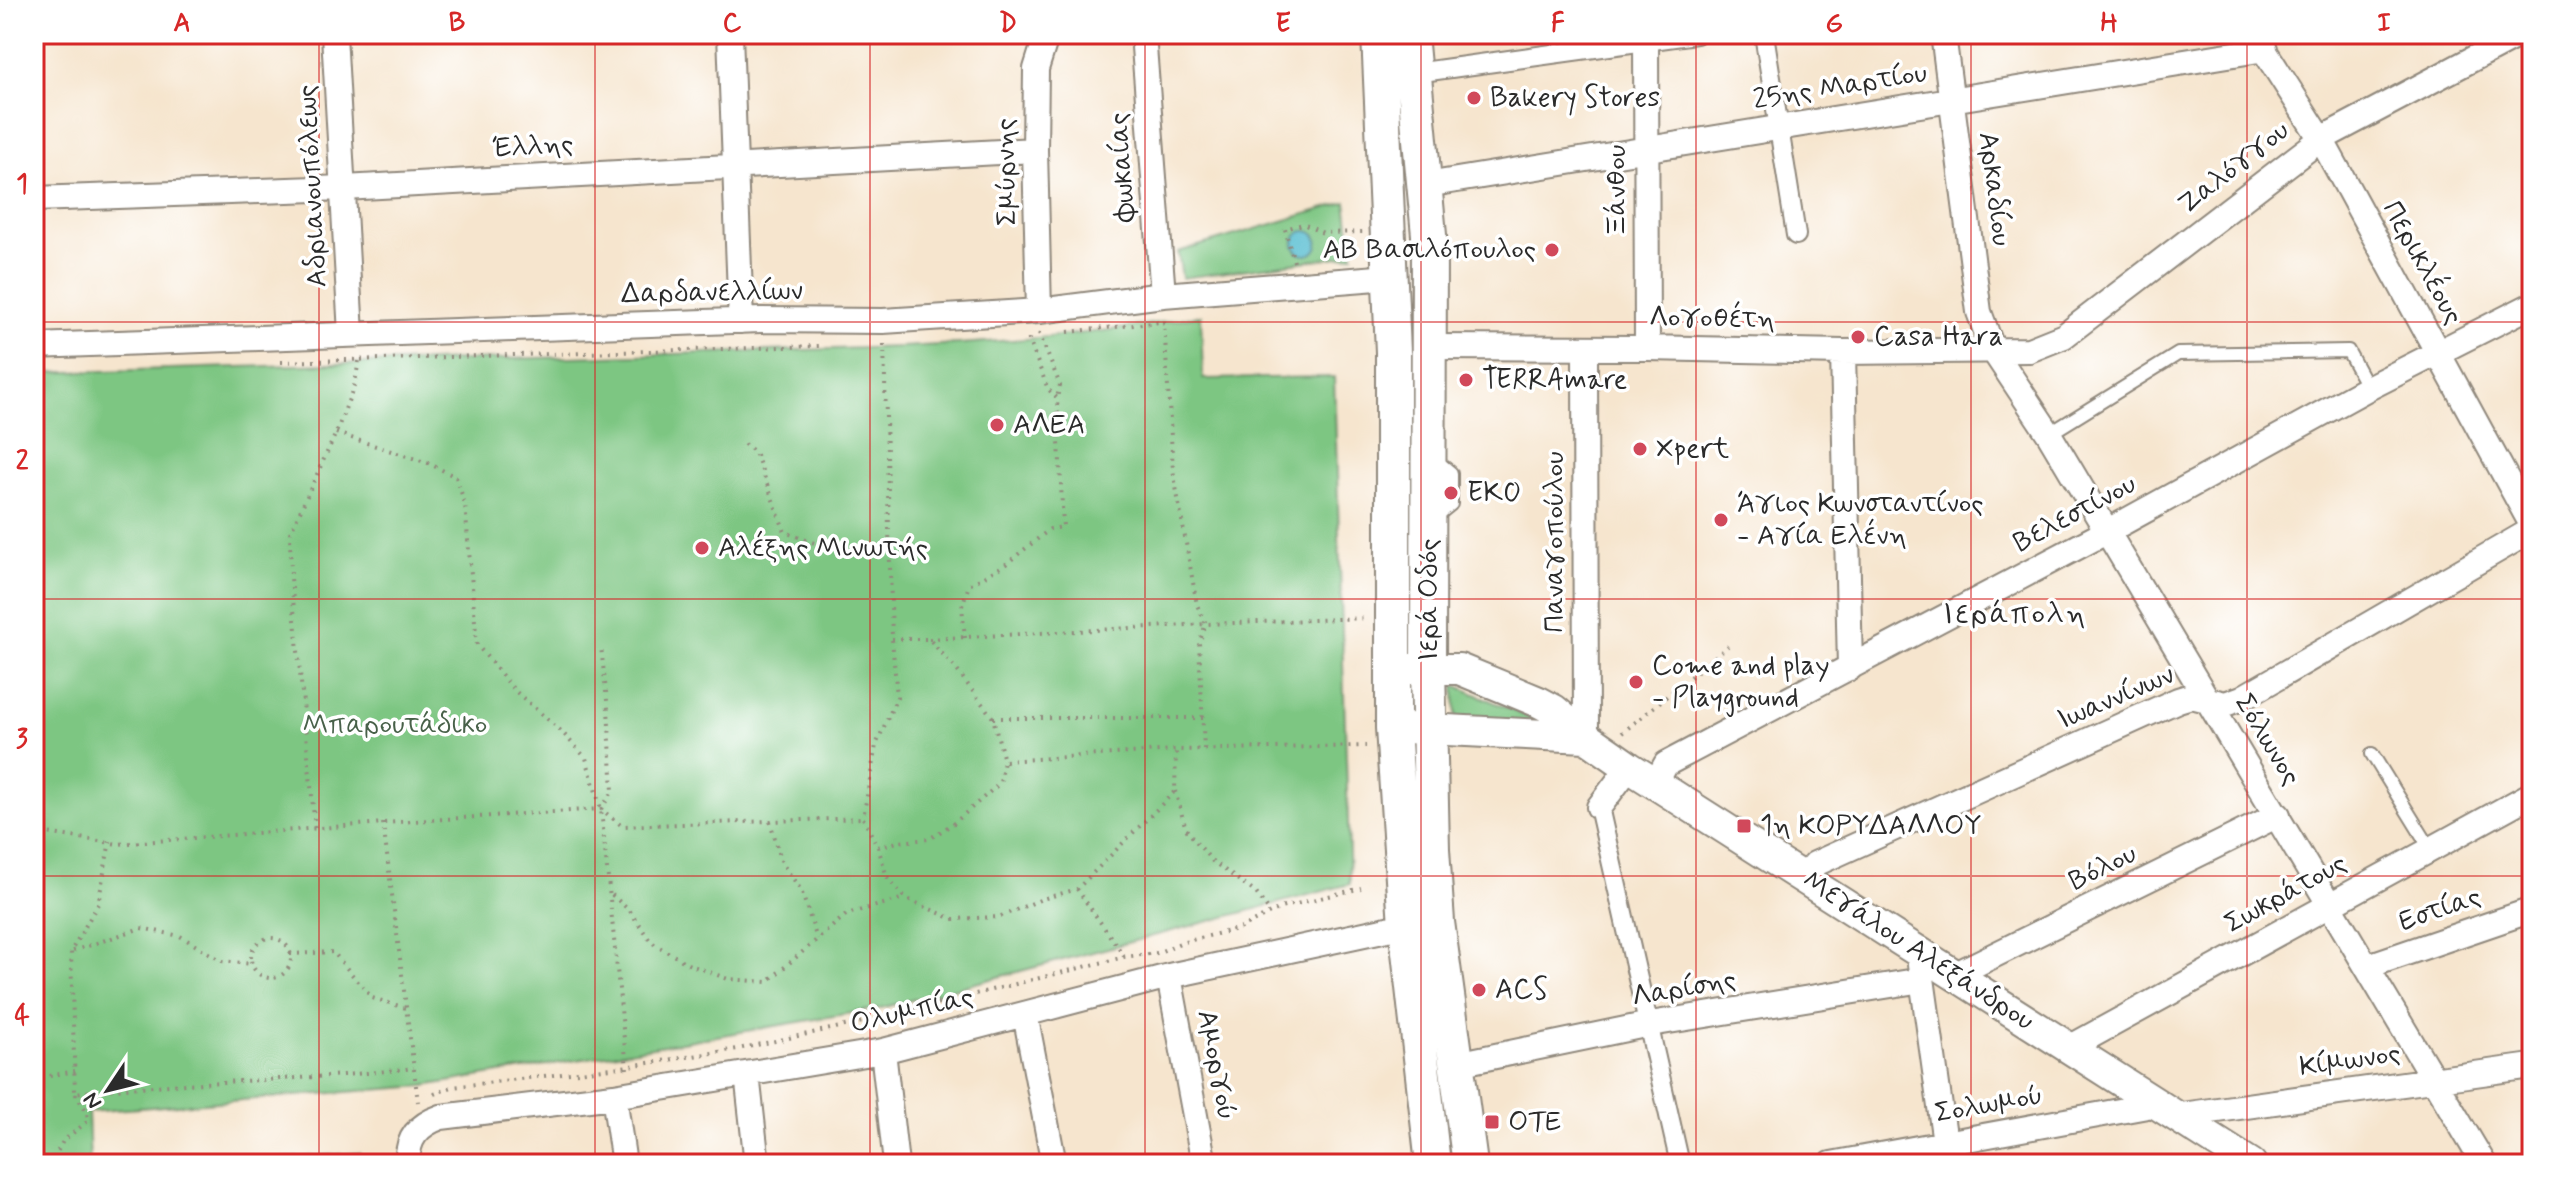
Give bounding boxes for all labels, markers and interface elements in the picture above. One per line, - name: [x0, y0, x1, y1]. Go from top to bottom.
- text: A: [173, 7, 191, 41]
- text: B: [449, 7, 465, 41]
- text: C: [723, 7, 742, 41]
- text: D: [999, 7, 1017, 41]
- text: E: [1275, 7, 1291, 41]
- text: F: [1551, 7, 1565, 41]
- text: G: [1825, 7, 1843, 41]
- text: H: [2101, 7, 2118, 41]
- text: I: [2377, 7, 2391, 41]
- street label: 25ης Μαρτίου: [1750, 55, 1930, 119]
- place label: Bakery Stores: [1490, 80, 1660, 117]
- street label: Αδριανουπόλεως: [289, 84, 337, 288]
- marker: Bakery Stores: [1465, 89, 1483, 107]
- street label: Φωκαίας: [1101, 111, 1145, 224]
- street label: Ζαλόγγου: [2171, 113, 2297, 223]
- street label: Σμύρνης: [988, 118, 1026, 226]
- street label: Έλλης: [492, 126, 574, 168]
- street label: Αρκαδίου: [1969, 130, 2019, 248]
- street label: Ξάνθου: [1599, 145, 1636, 237]
- text: 1: [16, 168, 28, 202]
- street label: Περικλέους: [2373, 195, 2471, 331]
- place label: ΑΒ Βασιλόπουλος: [1323, 232, 1536, 269]
- marker: ΑΒ Βασιλόπουλος: [1543, 241, 1561, 259]
- street label: Δαρδανελλίων: [621, 273, 803, 313]
- street label: Λογοθέτη: [1649, 299, 1775, 339]
- place label: Casa Hara: [1874, 319, 2003, 356]
- marker: Casa Hara: [1849, 328, 1867, 346]
- place label: TERRAmare: [1482, 362, 1627, 399]
- marker: TERRAmare: [1457, 371, 1475, 389]
- place label: ΑΛΕΑ: [1013, 407, 1085, 444]
- marker: ΑΛΕΑ: [988, 416, 1006, 434]
- place label: Xpert: [1656, 431, 1730, 468]
- marker: Xpert: [1631, 440, 1649, 458]
- text: 2: [16, 445, 29, 479]
- street label: Παναγοπούλου: [1537, 451, 1574, 633]
- street label: Βελεστίνου: [2007, 466, 2143, 562]
- place label: EKO: [1467, 475, 1521, 512]
- marker: EKO: [1442, 484, 1460, 502]
- place label: Άγιος Κωνσταντίνος - Αγία Ελένη: [1737, 486, 1984, 555]
- marker: Άγιος Κωνσταντίνος - Αγία Ελένη: [1712, 511, 1730, 529]
- place label: Αλέξης Μινωτής: [718, 530, 928, 567]
- street label: Ιερά Οδός: [1411, 538, 1448, 662]
- marker: Αλέξης Μινωτής: [693, 539, 711, 557]
- district label: Ιεράπολη: [1943, 595, 2087, 634]
- place label: Come and play - Playground: [1652, 648, 1829, 717]
- street label: Ιωαννίνων: [2052, 657, 2180, 739]
- marker: Come and play - Playground: [1627, 673, 1645, 691]
- street label: Σόλωνος: [2225, 687, 2309, 793]
- park label: Μπαρουτάδικο: [303, 707, 487, 744]
- text: 3: [16, 723, 28, 757]
- place label: 1η ΚΟΡΥΔΑΛΛΟΥ: [1760, 808, 1982, 845]
- marker: 1η ΚΟΡΥΔΑΛΛΟΥ: [1735, 817, 1753, 835]
- street label: Βόλου: [2063, 836, 2143, 900]
- street label: Σωκράτους: [2218, 845, 2354, 943]
- street label: Μεγάλου Αλεξάνδρου: [1795, 862, 2041, 1040]
- street label: Εστίας: [2394, 879, 2486, 941]
- street label: Λαρίσης: [1629, 962, 1739, 1016]
- place label: ACS: [1495, 972, 1548, 1009]
- street label: Ολυμπίας: [847, 979, 977, 1043]
- marker: ACS: [1470, 981, 1488, 999]
- text: 4: [14, 1000, 30, 1034]
- street label: Αμοργού: [1187, 1007, 1245, 1123]
- street label: Κίμωνος: [2297, 1036, 2403, 1086]
- north arrow: [68, 1050, 148, 1130]
- street label: Σολωμού: [1932, 1077, 2046, 1133]
- text: N: [78, 1086, 109, 1114]
- place label: ΟΤΕ: [1508, 1104, 1562, 1141]
- marker: ΟΤΕ: [1483, 1113, 1501, 1131]

